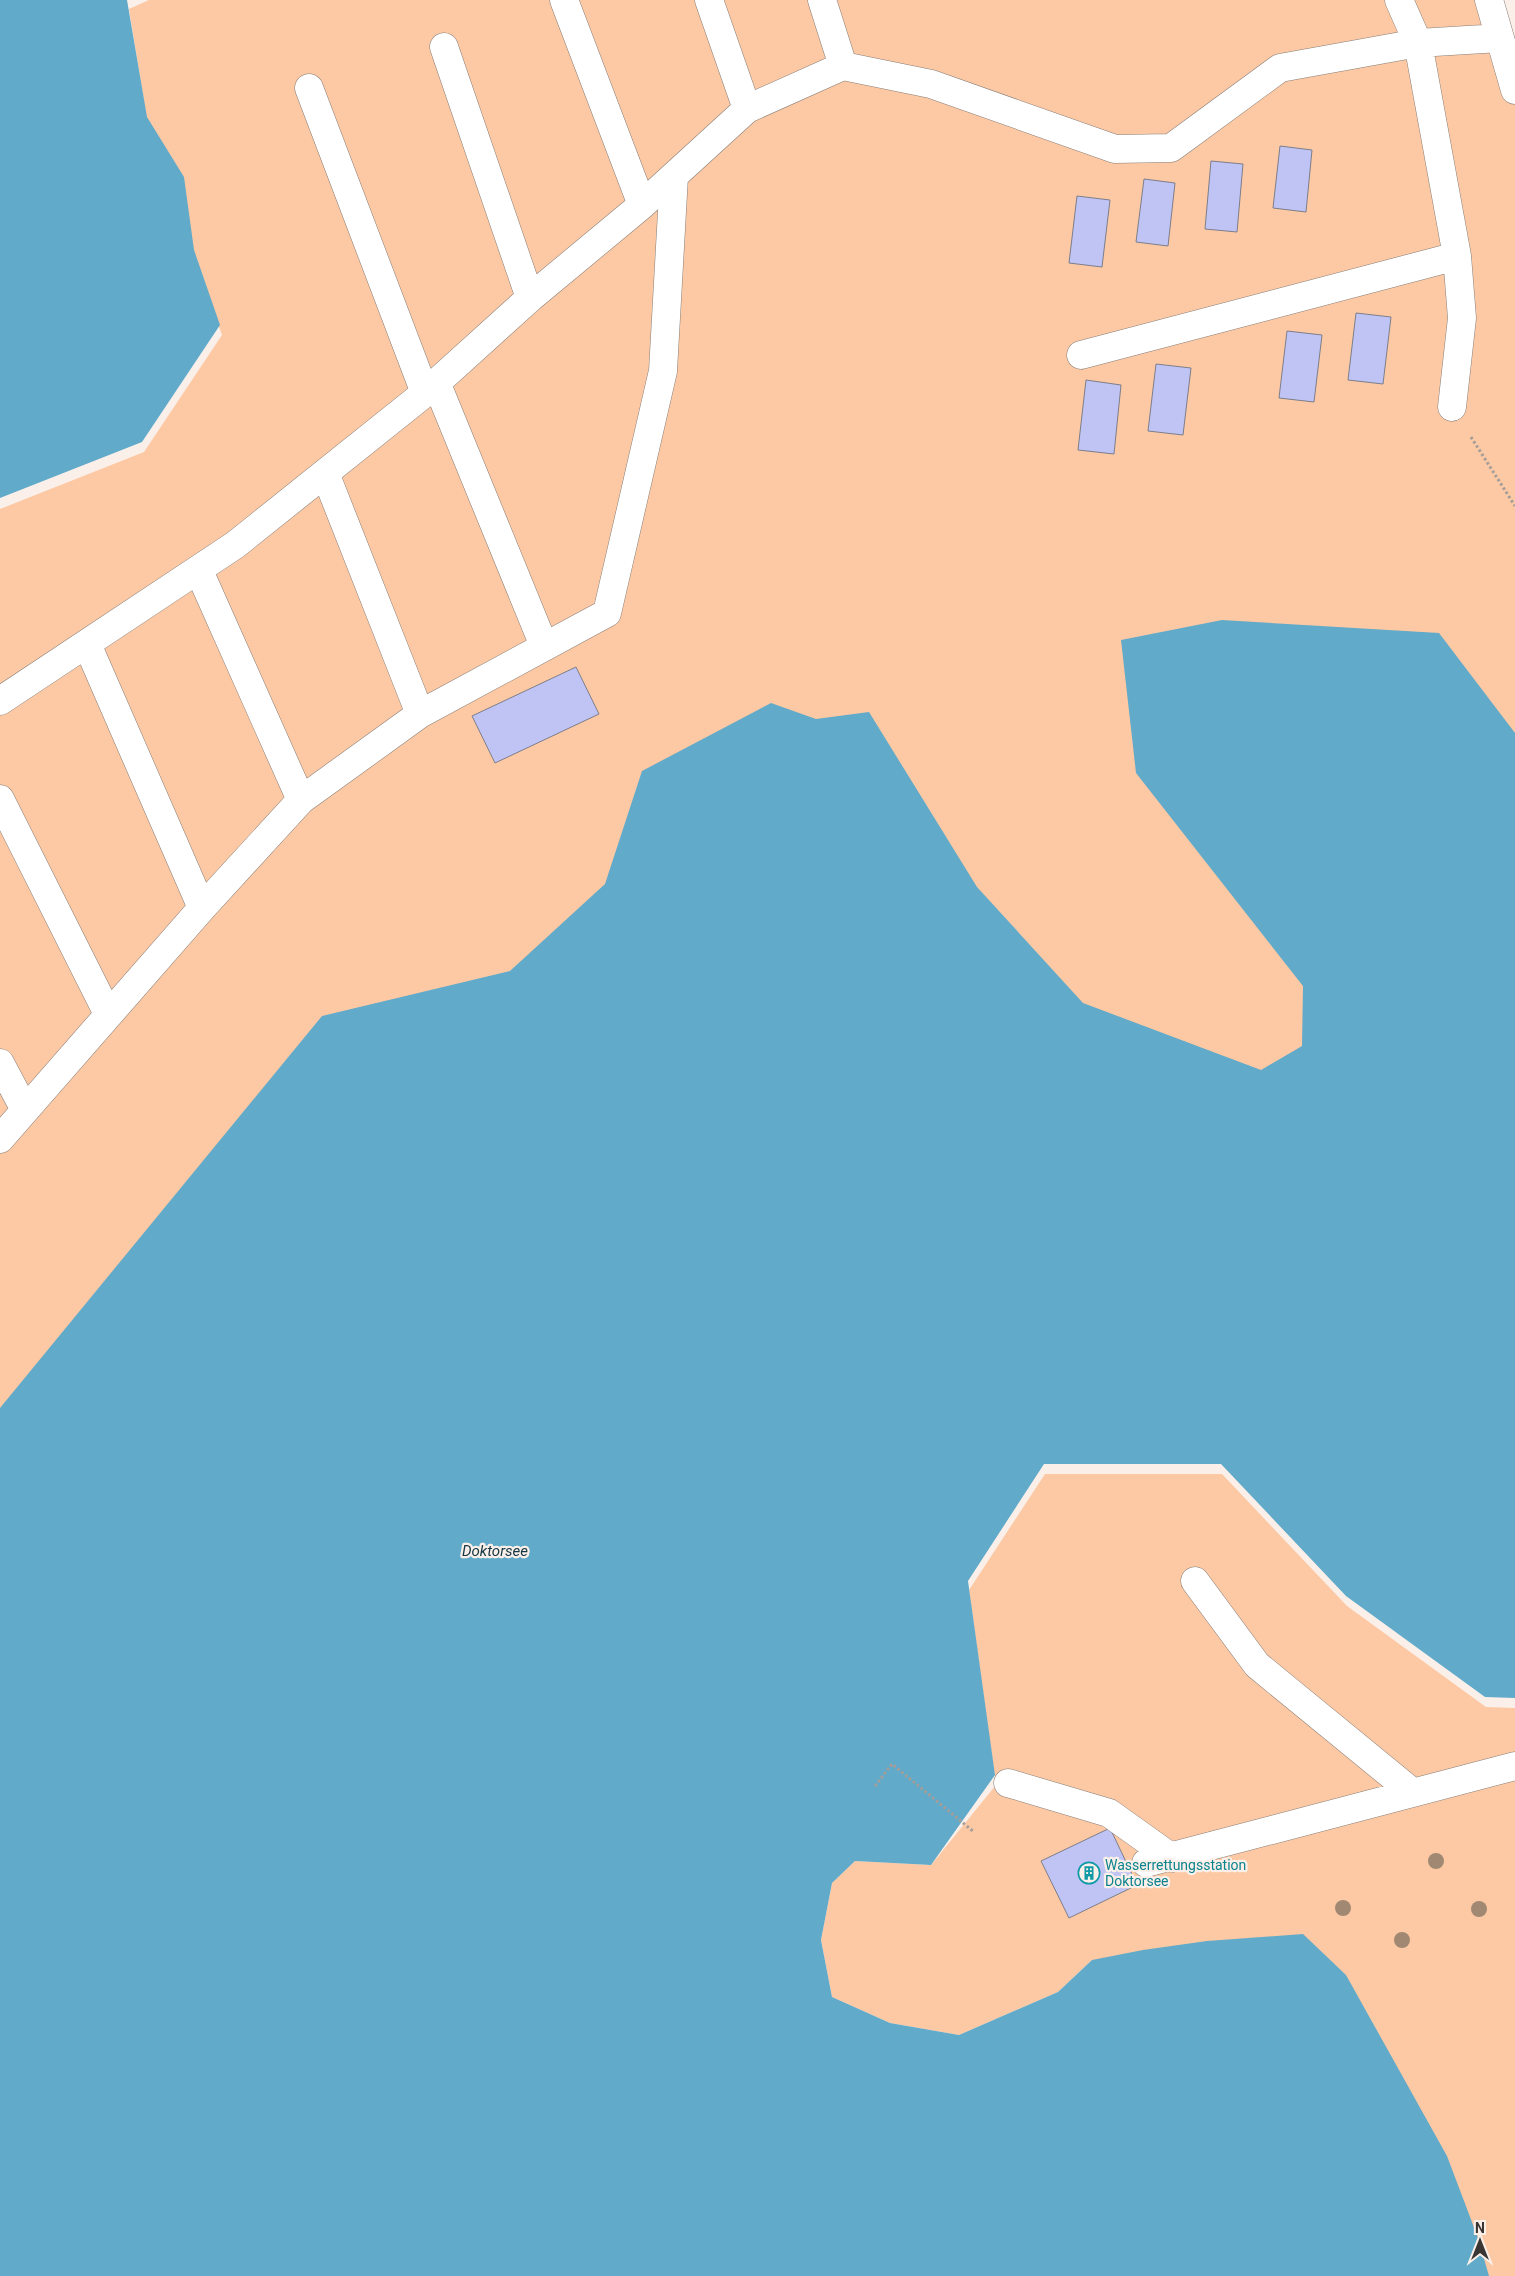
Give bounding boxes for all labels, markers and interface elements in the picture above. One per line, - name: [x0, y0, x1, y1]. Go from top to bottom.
- water label: Doktorsee: [462, 1542, 528, 1560]
- place label: Wasserrettungsstation Doktorsee: [1105, 1857, 1246, 1889]
- building icon: Wasserrettungsstation Doktorsee: [1077, 1861, 1101, 1885]
- north arrow: [1455, 2216, 1505, 2266]
- text: N: [1475, 2220, 1485, 2236]

